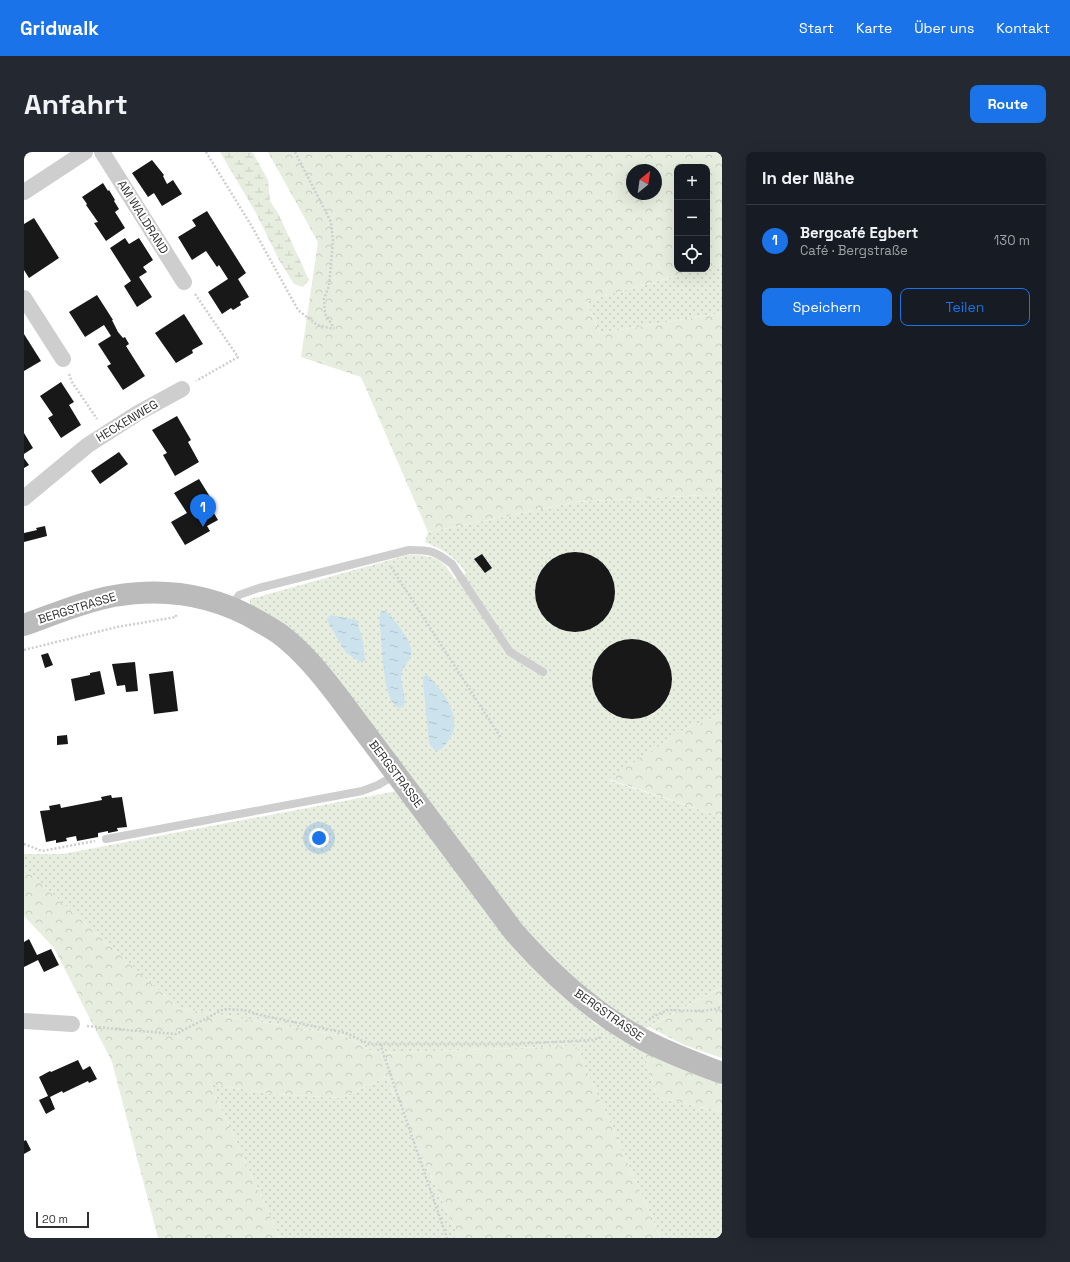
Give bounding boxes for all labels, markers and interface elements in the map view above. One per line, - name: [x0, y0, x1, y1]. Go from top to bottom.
- text: Gridwalk: [20, 16, 99, 41]
- text: Start: [799, 19, 834, 37]
- text: Karte: [856, 19, 892, 37]
- text: Über uns: [914, 19, 974, 37]
- text: Kontakt: [996, 19, 1050, 37]
- button: Route: [970, 85, 1046, 123]
- text: Anfahrt: [24, 86, 128, 122]
- north arrow: [626, 164, 662, 200]
- map controls: [674, 164, 710, 272]
- button: +: [674, 164, 710, 200]
- text: In der Nähe: [762, 167, 854, 189]
- street label: AM WALDRAND: [114, 177, 172, 257]
- button: −: [674, 200, 710, 236]
- text: Bergcafé Egbert: [800, 223, 918, 242]
- text: 1: [772, 232, 778, 249]
- text: 130 m: [994, 232, 1030, 249]
- button: locate: [674, 236, 710, 272]
- text: Café · Bergstraße: [800, 242, 908, 259]
- button: Speichern: [762, 288, 892, 326]
- button: Teilen: [900, 288, 1030, 326]
- street label: HECKENWEG: [93, 396, 161, 446]
- pin: 1: [190, 494, 216, 527]
- street label: BERGSTRASSE: [36, 588, 118, 627]
- street label: BERGSTRASSE: [365, 737, 427, 811]
- your location: [309, 828, 329, 848]
- street label: BERGSTRASSE: [571, 985, 647, 1045]
- scale bar: [36, 1210, 89, 1229]
- text: 20 m: [42, 1212, 68, 1226]

